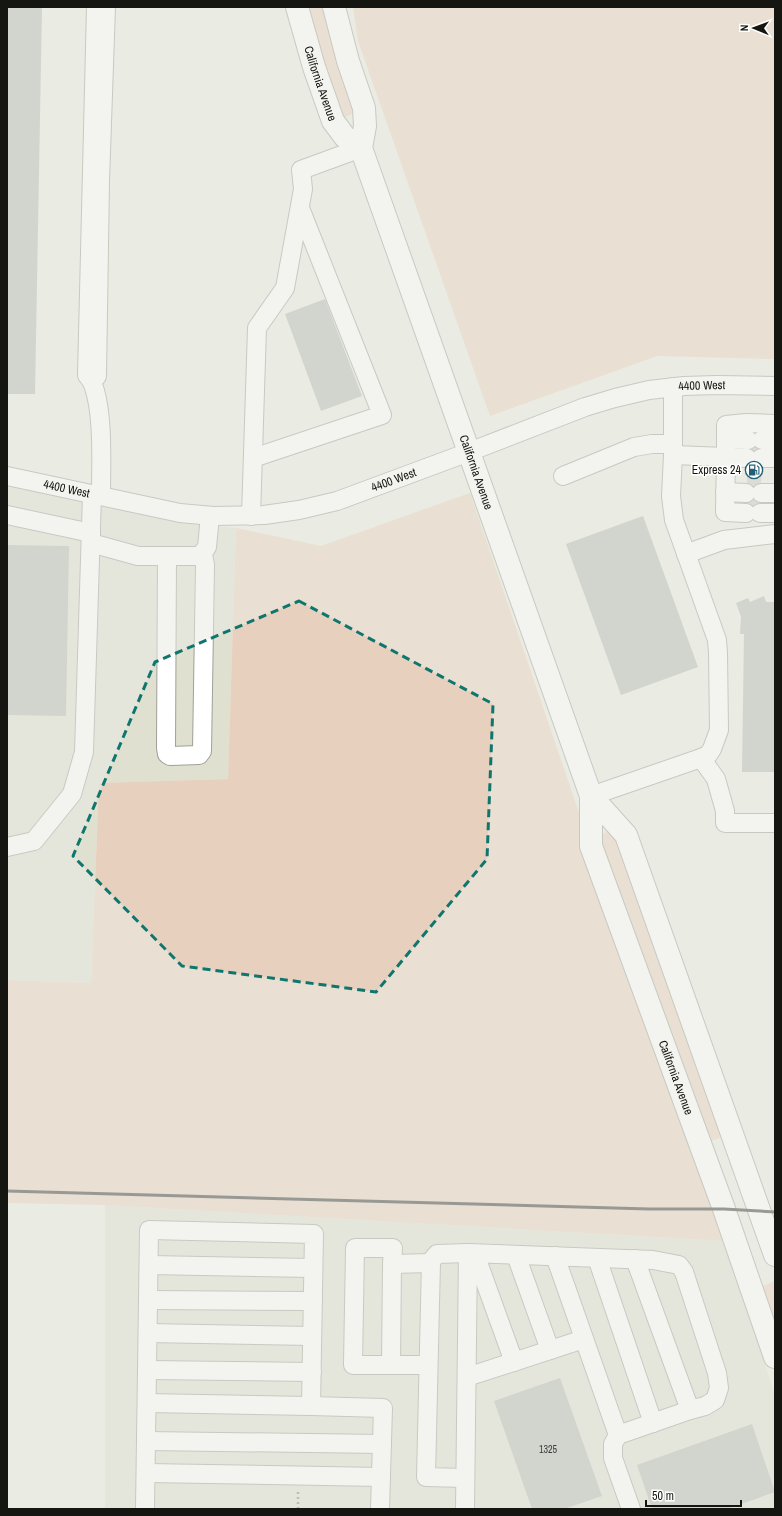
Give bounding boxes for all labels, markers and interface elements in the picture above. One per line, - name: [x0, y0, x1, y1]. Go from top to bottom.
- north arrow: [734, 8, 774, 48]
- text: N: [737, 24, 751, 31]
- street label: California Avenue: [300, 44, 340, 123]
- street label: 4400 West: [677, 377, 726, 395]
- street label: California Avenue: [456, 433, 497, 512]
- fuel station icon: Express 24: [744, 460, 764, 480]
- place label: Express 24: [692, 462, 742, 478]
- street label: 4400 West: [369, 464, 419, 496]
- street label: 4400 West: [42, 476, 92, 502]
- street label: California Avenue: [655, 1038, 697, 1117]
- house number: 1325: [539, 1443, 558, 1456]
- scale bar: [646, 1482, 741, 1508]
- text: 50 m: [652, 1488, 674, 1504]

